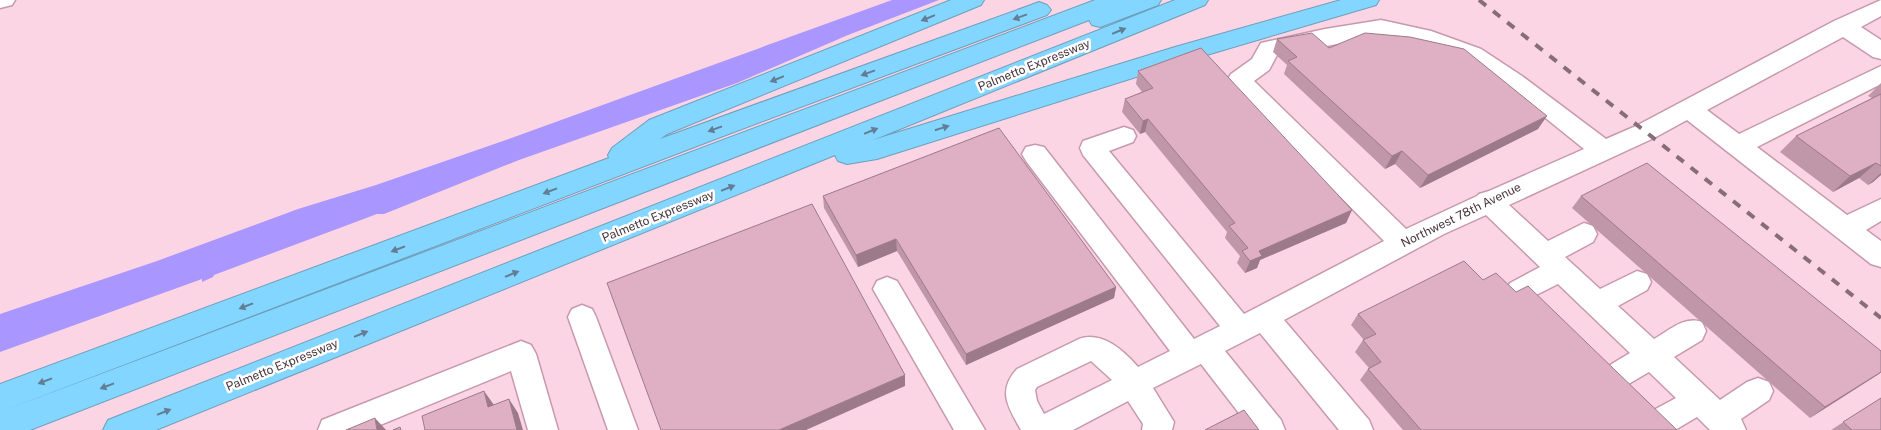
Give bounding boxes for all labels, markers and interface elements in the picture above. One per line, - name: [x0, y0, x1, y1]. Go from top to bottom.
- one-way arrow: [1012, 13, 1027, 21]
- one-way arrow: [920, 14, 935, 22]
- one-way arrow: [1112, 27, 1126, 35]
- street label: Palmetto Expressway: [976, 36, 1093, 94]
- one-way arrow: [860, 70, 875, 77]
- one-way arrow: [770, 76, 784, 84]
- one-way arrow: [935, 123, 950, 131]
- one-way arrow: [707, 125, 722, 133]
- one-way arrow: [864, 127, 879, 135]
- street label: Northwest 78th Avenue: [1399, 180, 1523, 250]
- one-way arrow: [721, 184, 736, 192]
- street label: Palmetto Expressway: [600, 187, 717, 245]
- one-way arrow: [543, 188, 558, 195]
- one-way arrow: [391, 245, 405, 253]
- one-way arrow: [505, 269, 519, 277]
- one-way arrow: [238, 302, 253, 310]
- one-way arrow: [354, 329, 368, 337]
- street label: Palmetto Expressway: [224, 336, 341, 394]
- one-way arrow: [37, 377, 52, 385]
- one-way arrow: [99, 382, 114, 390]
- one-way arrow: [157, 408, 172, 416]

